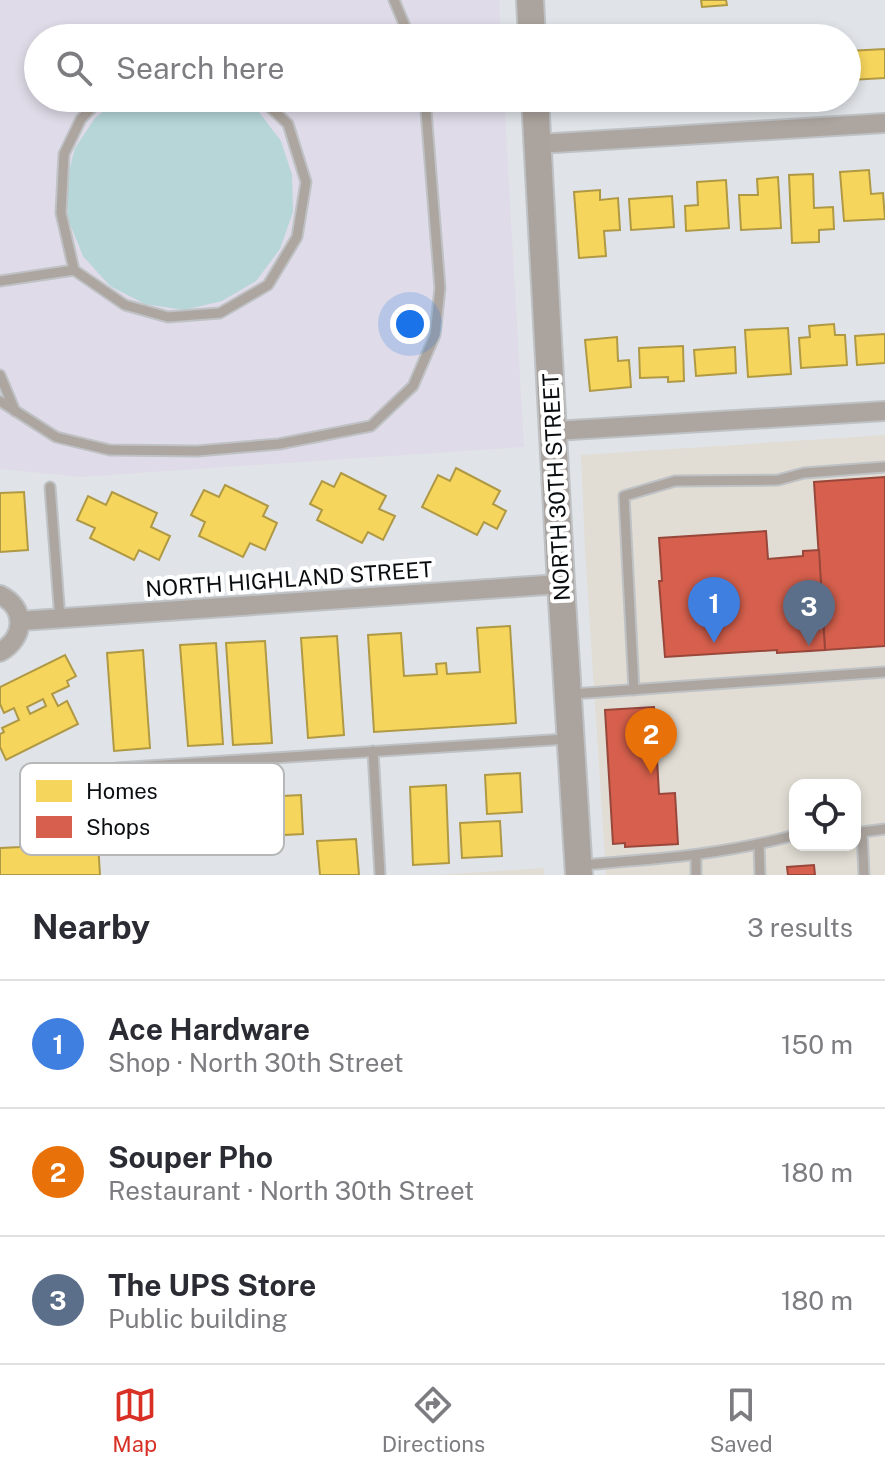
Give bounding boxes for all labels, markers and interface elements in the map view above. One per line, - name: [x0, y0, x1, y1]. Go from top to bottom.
- search box: [24, 24, 861, 112]
- icon: search: [52, 46, 96, 90]
- text: Search here: [116, 50, 284, 86]
- your location: [390, 304, 430, 344]
- street label: NORTH 30TH STREET: [537, 372, 575, 602]
- street label: NORTH HIGHLAND STREET: [145, 556, 433, 602]
- pin: 1: [688, 577, 740, 643]
- pin: 3: [783, 580, 835, 646]
- pin: 2: [625, 708, 677, 774]
- legend: [20, 763, 284, 855]
- text: Homes: [86, 778, 158, 804]
- map controls: [789, 779, 861, 851]
- button: locate: [789, 779, 861, 851]
- text: Shops: [86, 814, 150, 840]
- text: Nearby: [32, 907, 150, 947]
- text: 3 results: [747, 912, 853, 943]
- text: Ace Hardware: [108, 1011, 310, 1047]
- text: 1: [52, 1029, 64, 1060]
- text: 150 m: [781, 1029, 853, 1060]
- text: Shop · North 30th Street: [108, 1047, 404, 1078]
- text: Souper Pho: [108, 1139, 273, 1175]
- text: 2: [50, 1157, 66, 1188]
- text: 180 m: [781, 1157, 853, 1188]
- text: Restaurant · North 30th Street: [108, 1175, 474, 1206]
- text: The UPS Store: [108, 1267, 316, 1303]
- text: 3: [49, 1285, 67, 1316]
- text: 180 m: [781, 1285, 853, 1316]
- text: Public building: [108, 1303, 288, 1334]
- tab: Map: [112, 1383, 157, 1457]
- tab: Directions: [382, 1383, 485, 1457]
- tab: Saved: [710, 1383, 773, 1457]

